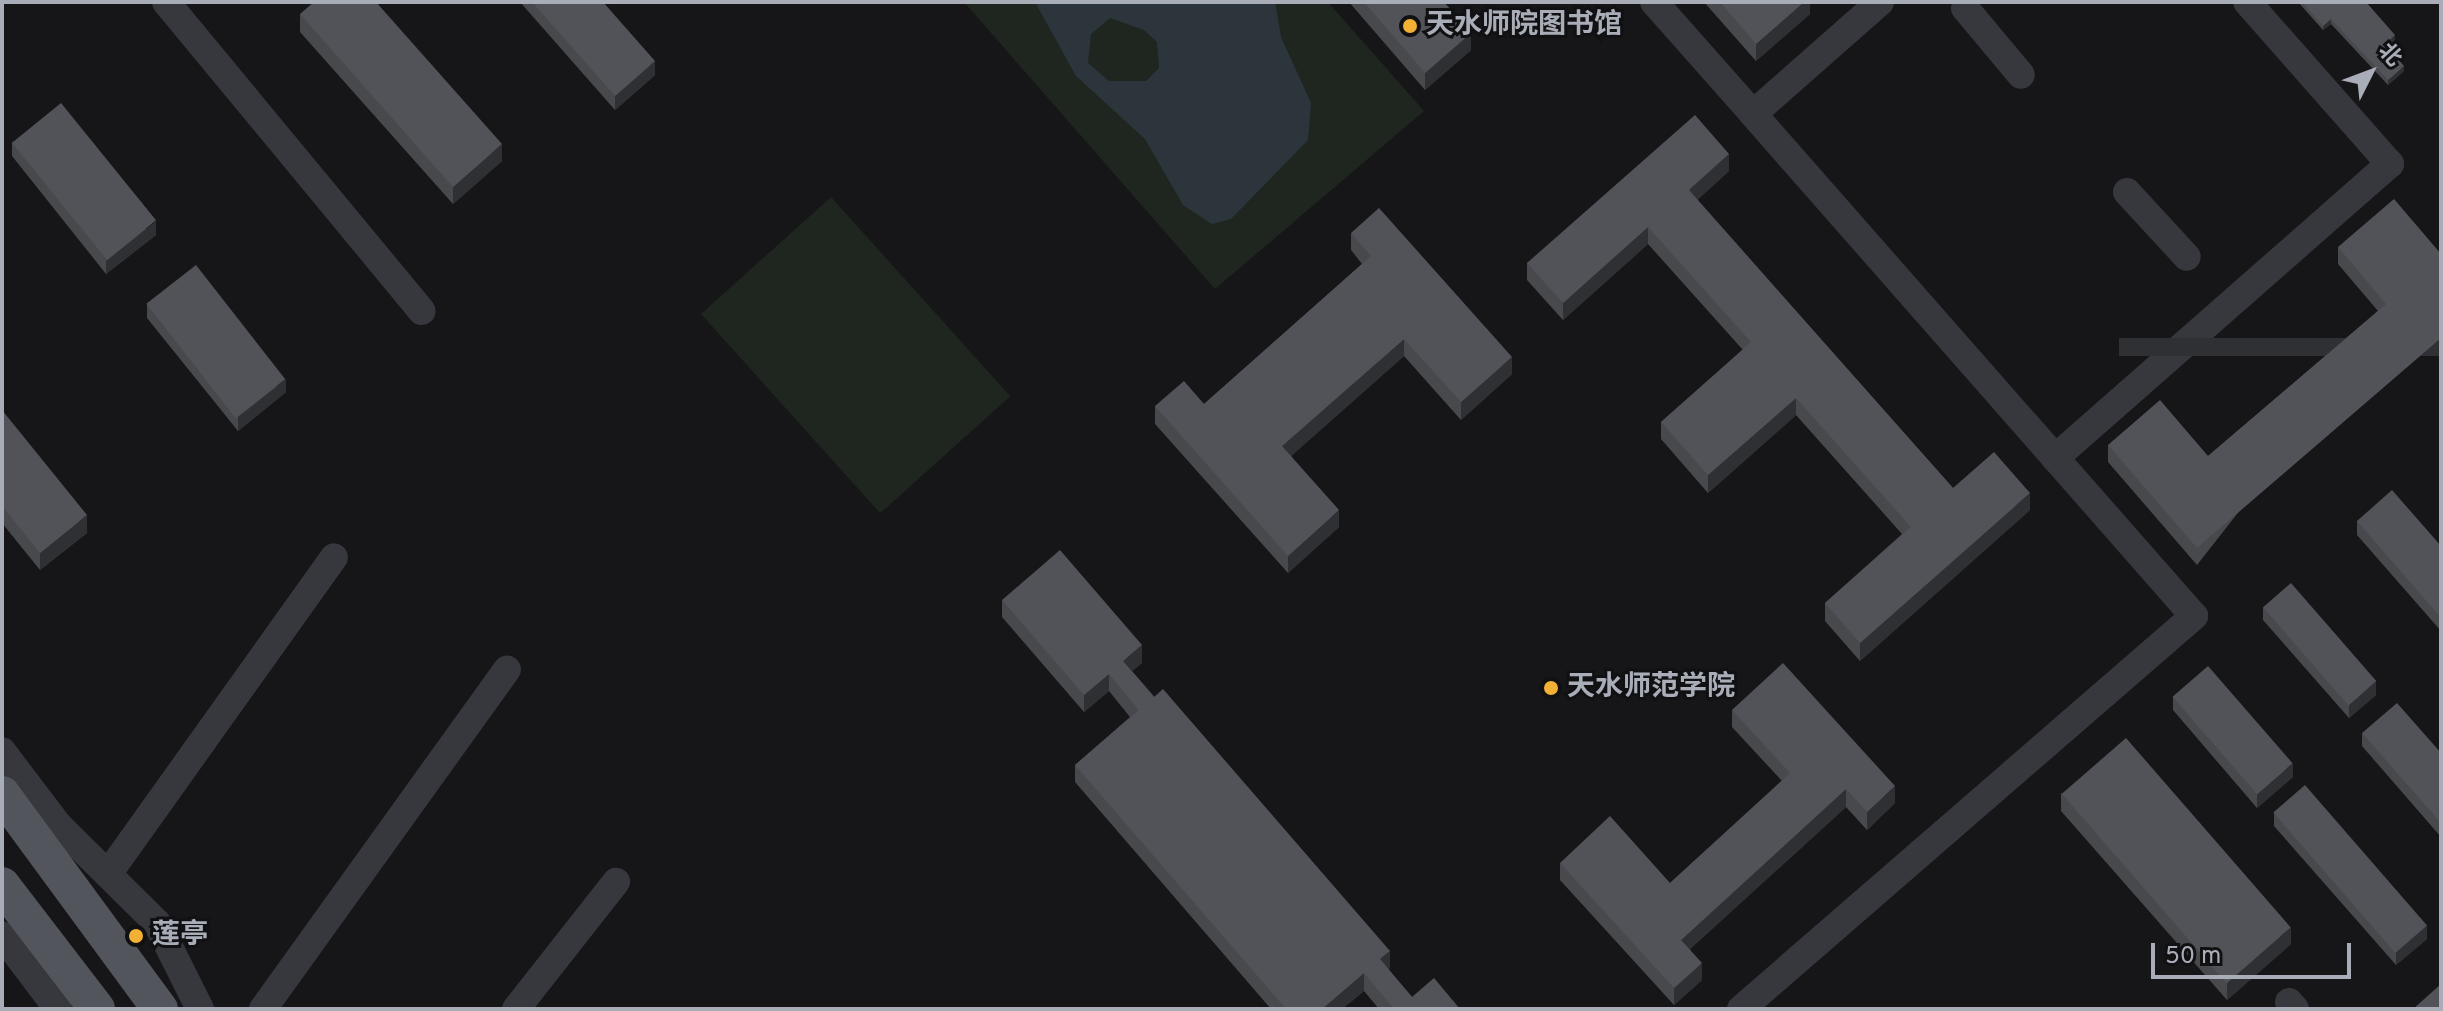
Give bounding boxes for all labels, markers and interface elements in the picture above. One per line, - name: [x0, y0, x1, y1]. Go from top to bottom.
- place label: 天水师院图书馆: [1426, 9, 1622, 43]
- marker: 天水师院图书馆: [1401, 17, 1419, 35]
- north arrow: [2331, 32, 2411, 112]
- text: 北: [2372, 38, 2407, 73]
- place label: 天水师范学院: [1567, 671, 1735, 705]
- marker: 天水师范学院: [1542, 679, 1560, 697]
- place label: 莲亭: [152, 919, 208, 953]
- marker: 莲亭: [127, 927, 145, 945]
- scale bar: [2155, 927, 2355, 977]
- text: 50 m: [2165, 942, 2221, 972]

